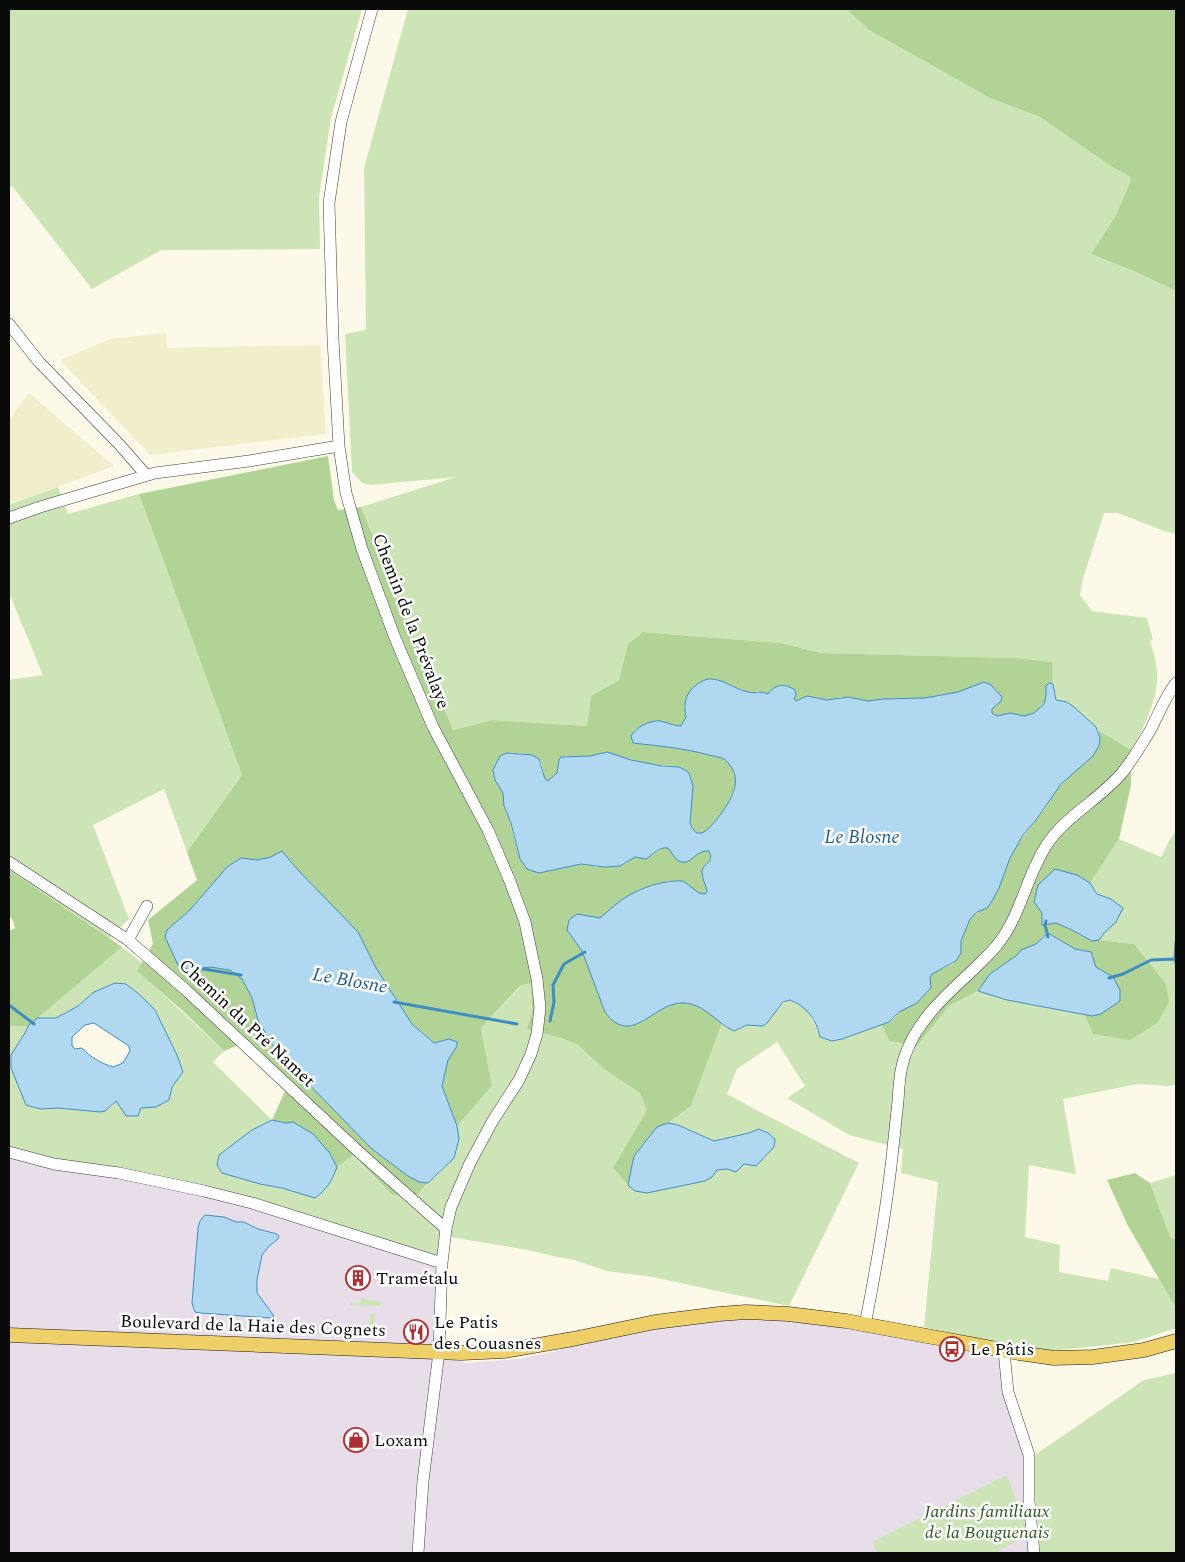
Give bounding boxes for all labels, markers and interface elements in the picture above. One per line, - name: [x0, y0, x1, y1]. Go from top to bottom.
- street label: Chemin de la Prévalaye: [365, 529, 457, 713]
- water label: Le Blosne: [824, 823, 900, 852]
- street label: Chemin du Pré Namet: [173, 952, 321, 1094]
- water label: Le Blosne: [310, 960, 390, 1002]
- building icon: Tramétalu: [345, 1265, 371, 1291]
- place label: Tramétalu: [376, 1265, 458, 1292]
- street label: Boulevard de la Haie des Cognets: [120, 1308, 386, 1344]
- place label: Le Patis des Couasnes: [434, 1309, 541, 1357]
- restaurant icon: Le Patis des Couasnes: [403, 1319, 429, 1345]
- bus stop icon: Le Pâtis: [939, 1336, 965, 1362]
- place label: Le Pâtis: [970, 1336, 1034, 1363]
- shop icon: Loxam: [343, 1427, 369, 1453]
- place label: Loxam: [374, 1427, 428, 1454]
- park label: Jardins familiaux de la Bouguenais: [922, 1498, 1050, 1546]

